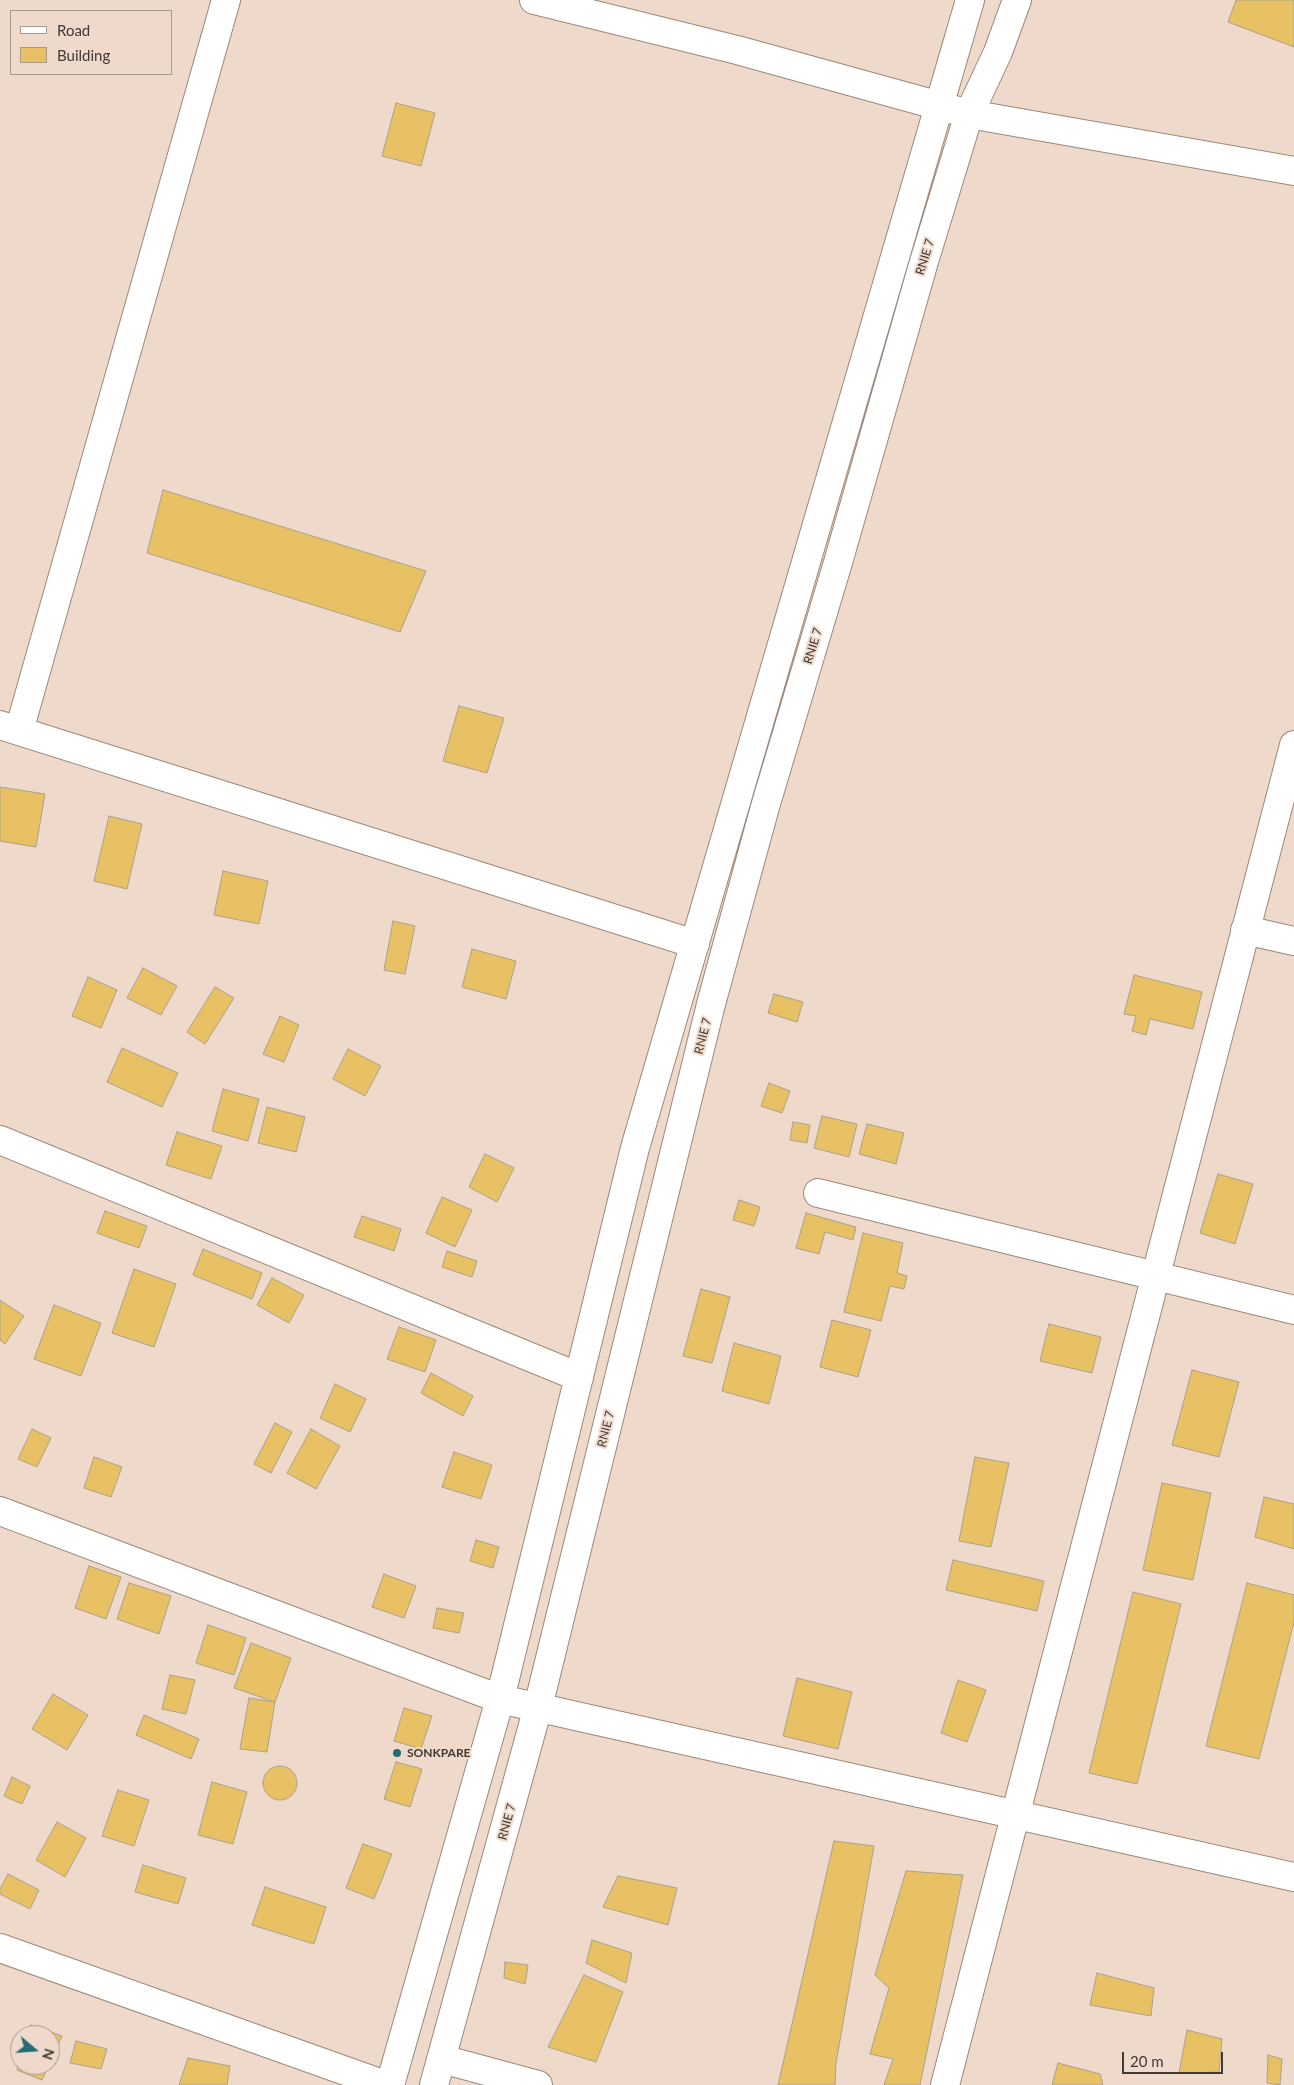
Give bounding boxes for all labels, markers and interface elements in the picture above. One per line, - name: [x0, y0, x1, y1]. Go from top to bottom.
- legend: [10, 10, 172, 75]
- text: Road: [57, 21, 90, 39]
- text: Building: [57, 46, 110, 64]
- street label: RNIE 7: [913, 237, 937, 277]
- street label: RNIE 7: [801, 626, 825, 666]
- street label: RNIE 7: [692, 1016, 714, 1056]
- street label: RNIE 7: [595, 1409, 617, 1449]
- place label: SONKPARE: [407, 1746, 471, 1760]
- marker: SONKPARE: [391, 1747, 403, 1759]
- street label: RNIE 7: [495, 1802, 519, 1842]
- north arrow: [10, 2025, 60, 2075]
- scale bar: [1124, 2042, 1225, 2074]
- text: N: [39, 2047, 59, 2062]
- text: 20 m: [1130, 2052, 1164, 2070]

